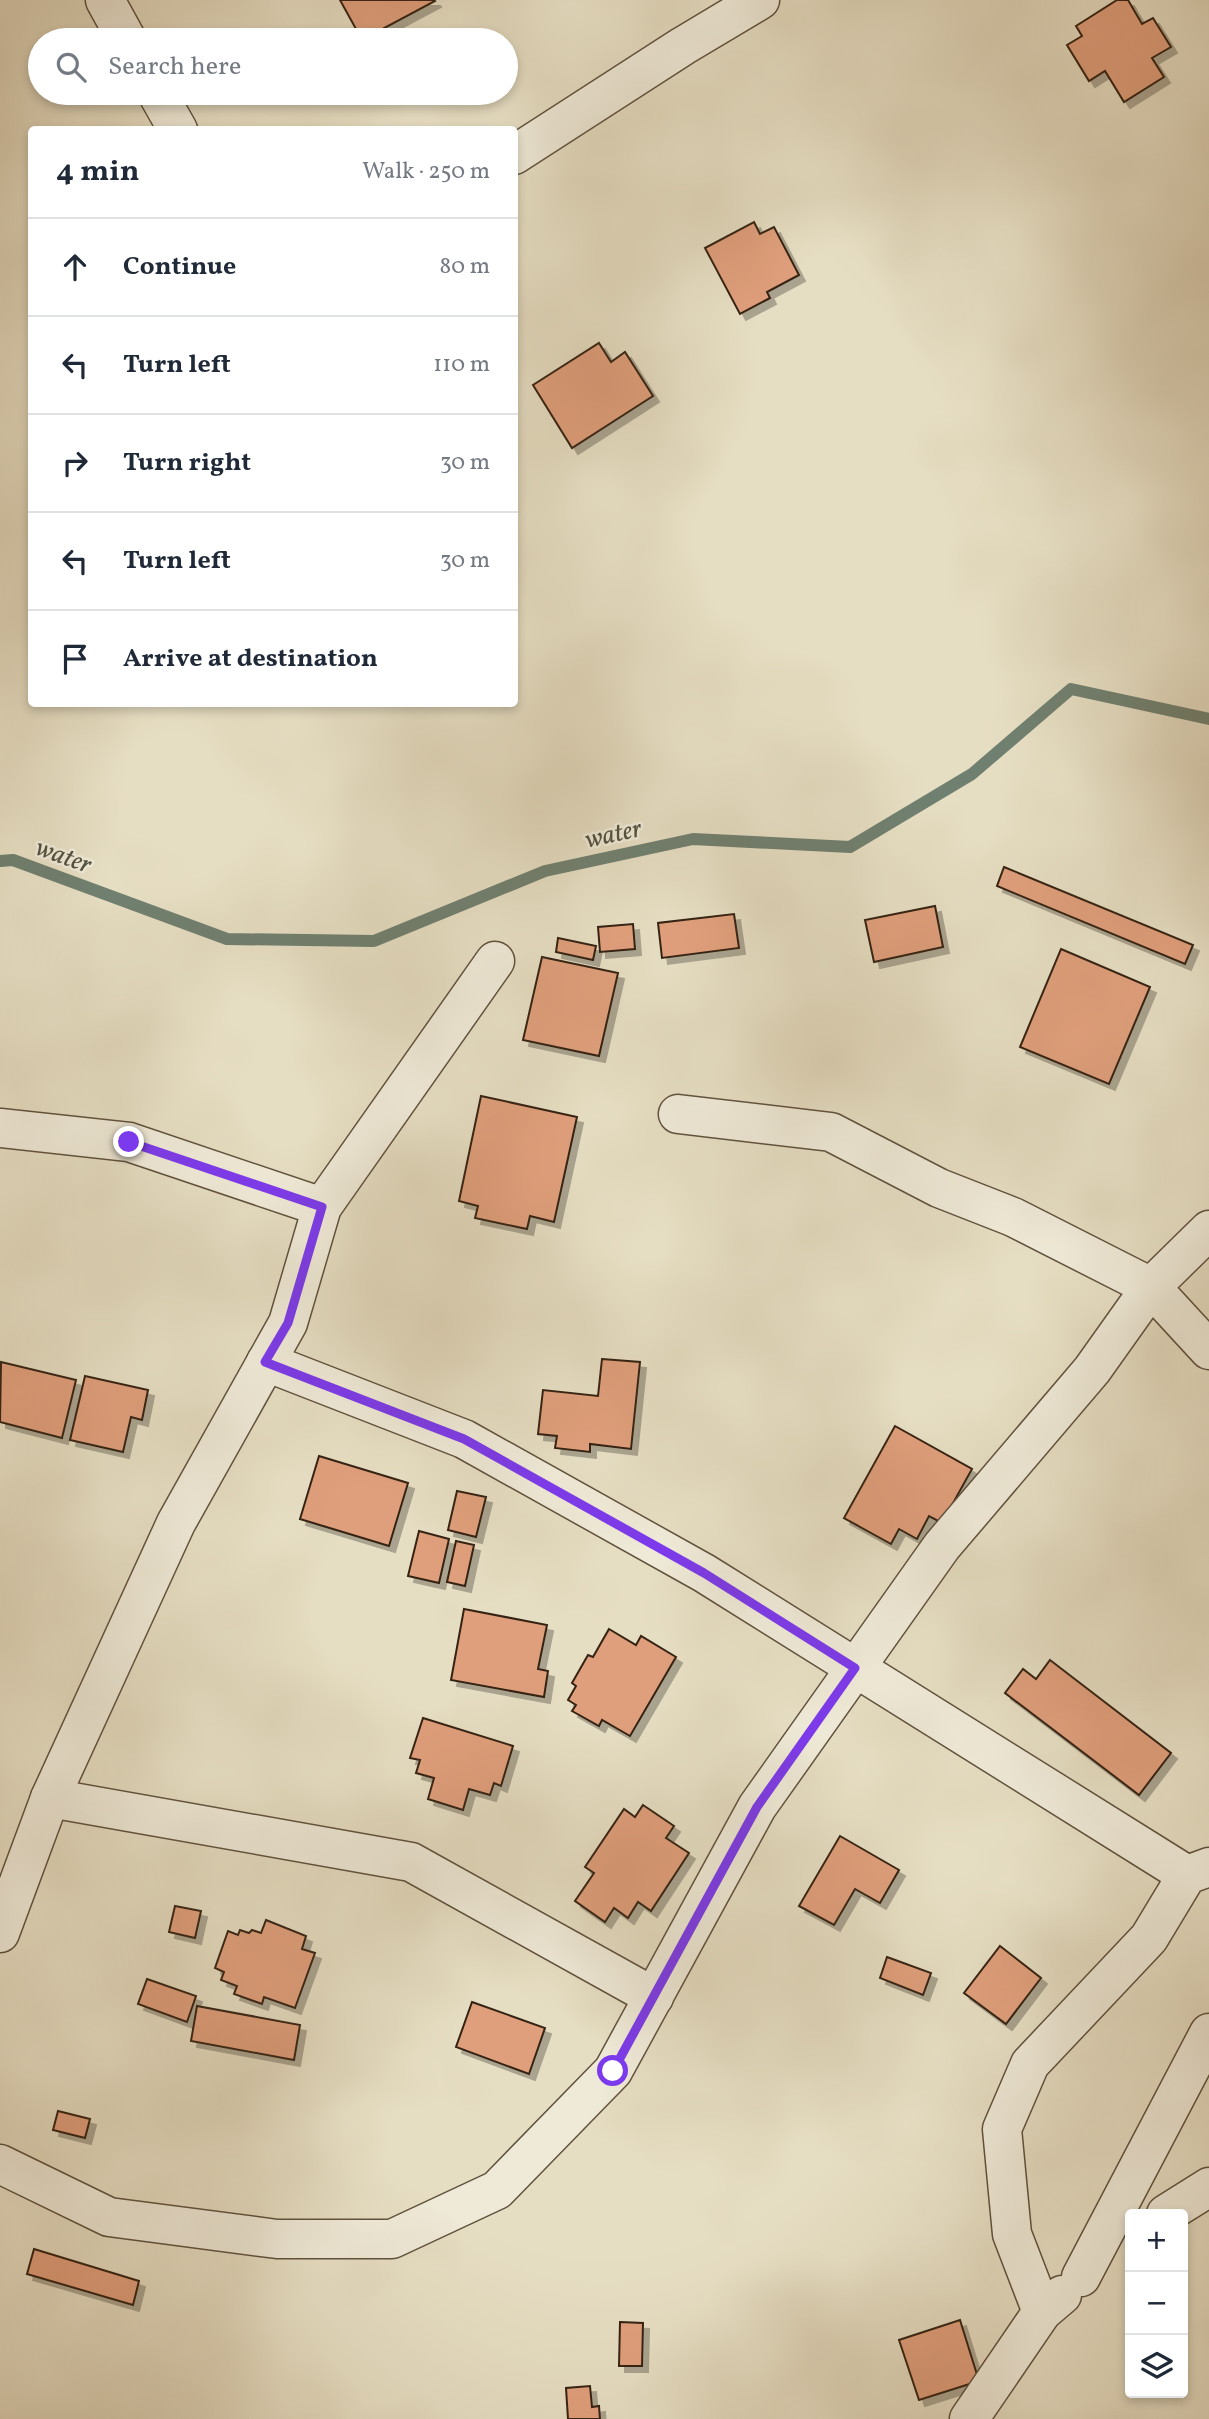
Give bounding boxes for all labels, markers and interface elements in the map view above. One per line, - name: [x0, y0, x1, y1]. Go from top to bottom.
- search box: [28, 28, 518, 105]
- icon: search: [52, 48, 90, 86]
- text: Search here: [108, 49, 241, 85]
- text: 4 min: [56, 151, 140, 193]
- text: Walk · 250 m: [362, 156, 490, 188]
- icon: ahead: [56, 248, 94, 286]
- text: Continue: [123, 249, 236, 285]
- text: 80 m: [440, 251, 490, 283]
- icon: left: [56, 346, 94, 384]
- text: Turn left: [123, 347, 231, 383]
- text: 110 m: [433, 349, 490, 381]
- icon: right: [56, 444, 94, 482]
- text: Turn right: [123, 445, 251, 481]
- text: 30 m: [440, 447, 490, 479]
- icon: left: [56, 542, 94, 580]
- text: Turn left: [123, 543, 231, 579]
- text: 30 m: [440, 545, 490, 577]
- icon: arrive: [56, 640, 94, 678]
- text: Arrive at destination: [123, 641, 378, 677]
- water label: water: [581, 811, 646, 859]
- water label: water: [30, 830, 97, 884]
- route end: [113, 1126, 144, 1157]
- route start: [597, 2055, 628, 2086]
- map controls: [1125, 2209, 1188, 2398]
- button: +: [1125, 2209, 1188, 2272]
- button: −: [1125, 2272, 1188, 2335]
- button: layers: [1125, 2335, 1188, 2398]

